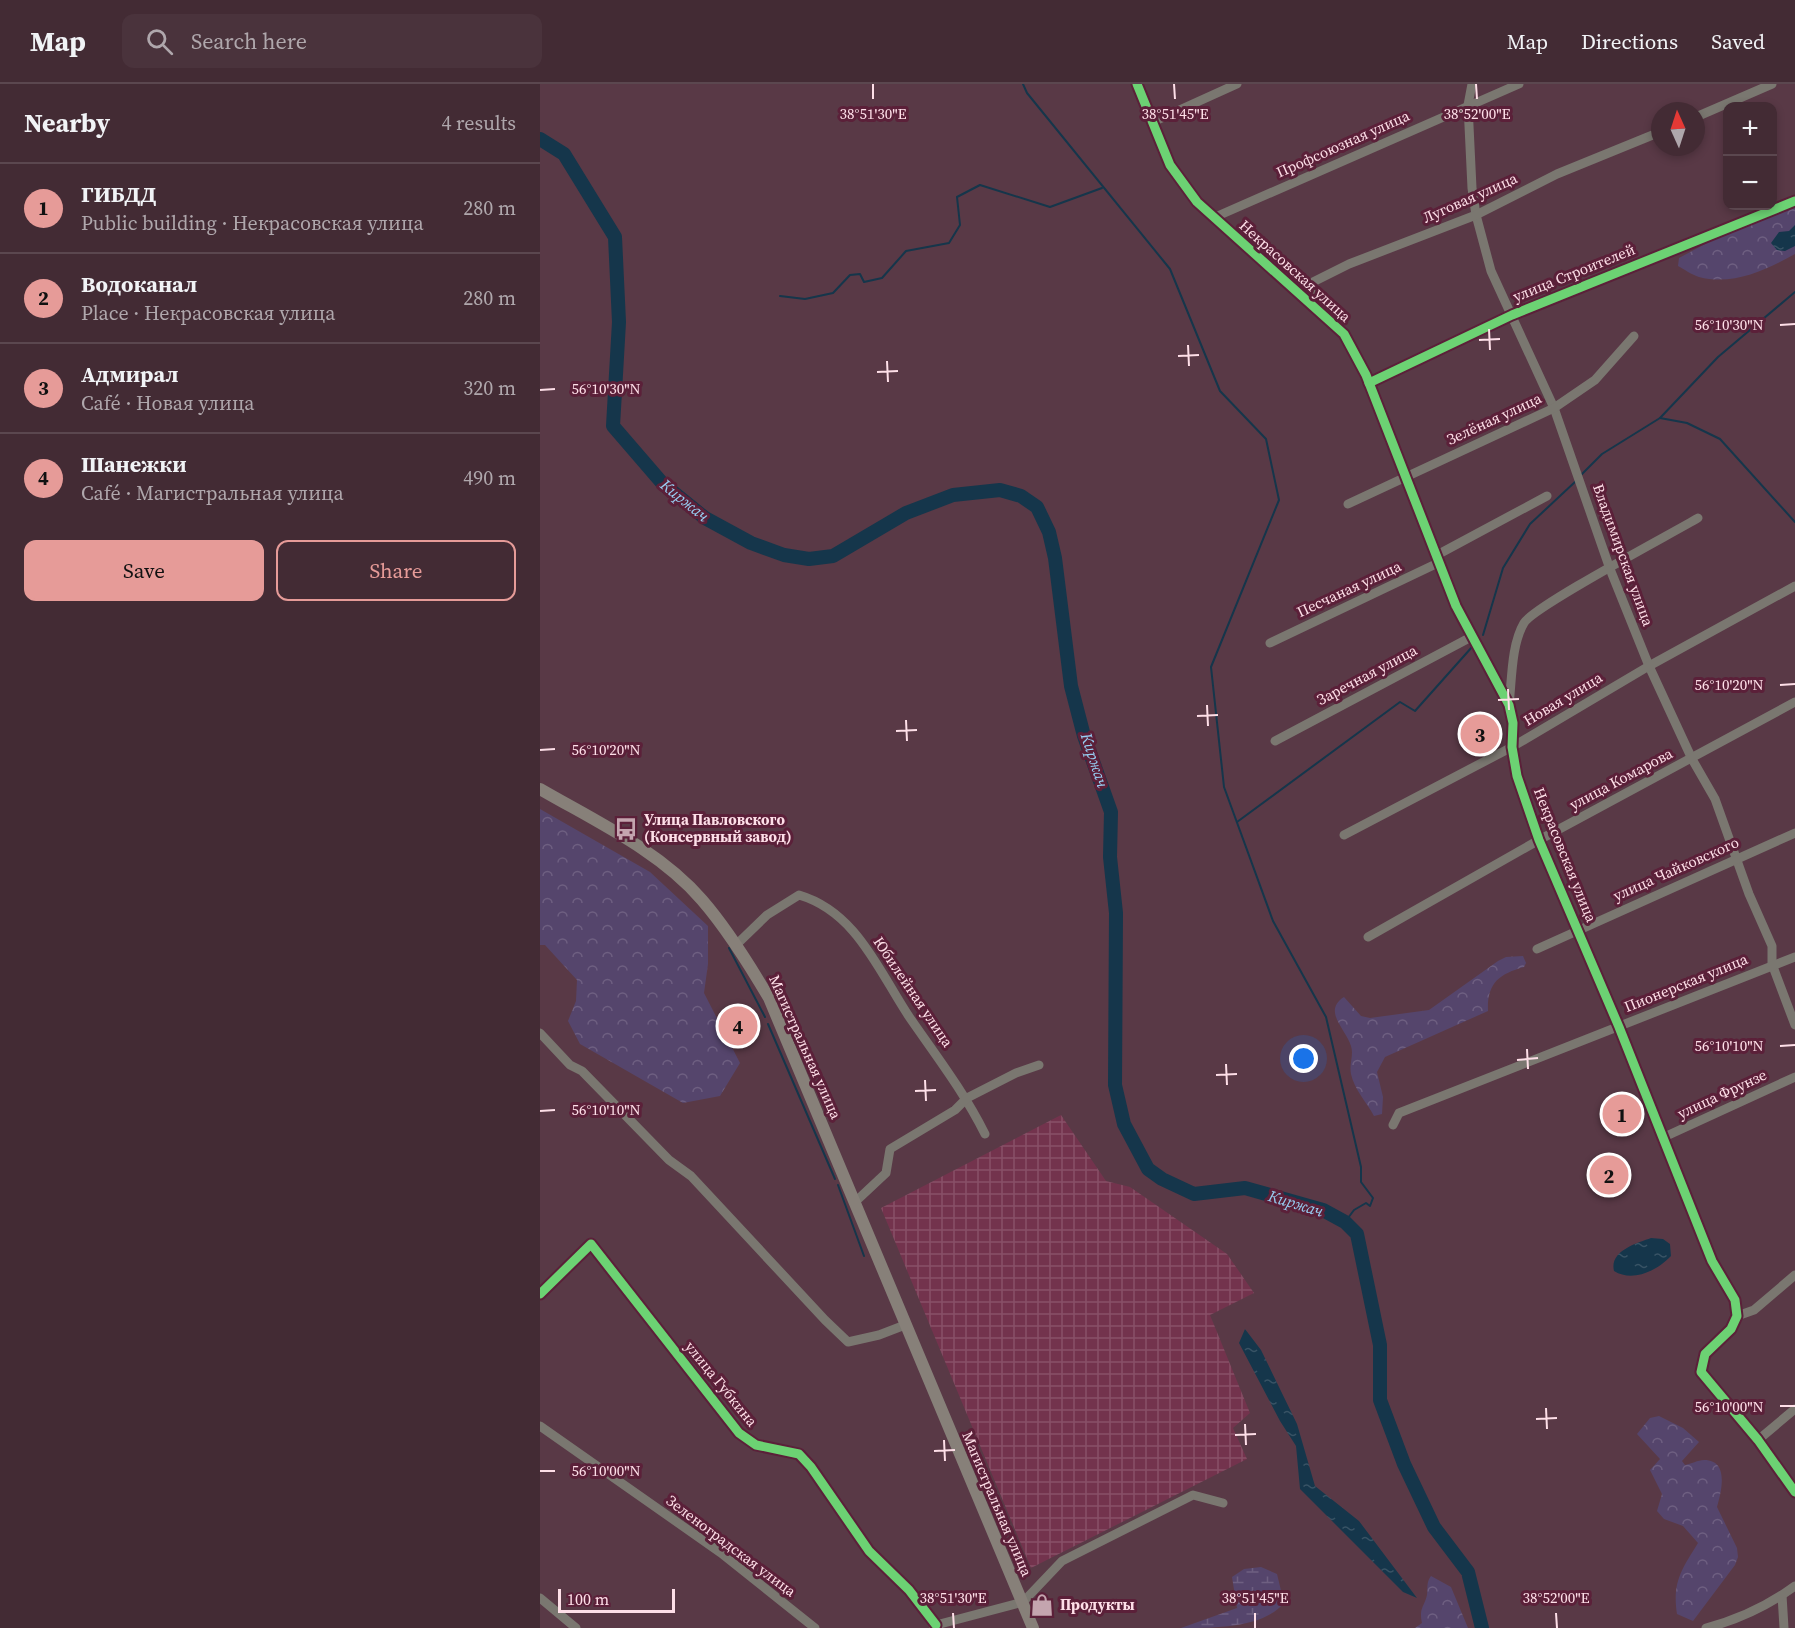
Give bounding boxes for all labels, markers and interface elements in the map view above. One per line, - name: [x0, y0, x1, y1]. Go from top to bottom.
- search box: [122, 14, 542, 68]
- text: Map: [30, 22, 86, 60]
- icon: search: [143, 25, 176, 58]
- text: Search here: [191, 26, 307, 56]
- text: Map: [1507, 27, 1548, 56]
- text: Directions: [1581, 27, 1678, 56]
- text: Saved: [1711, 27, 1765, 56]
- north arrow: [1651, 102, 1705, 156]
- map controls: [1723, 102, 1777, 210]
- button: +: [1723, 102, 1777, 156]
- text: 38°51'30"E: [839, 103, 907, 124]
- text: 38°51'45"E: [1141, 103, 1209, 124]
- text: 38°52'00"E: [1443, 103, 1511, 124]
- text: Nearby: [24, 105, 110, 141]
- street label: Профсоюзная улица: [1273, 105, 1413, 182]
- text: 4 results: [441, 109, 516, 137]
- button: −: [1723, 156, 1777, 210]
- street label: Луговая улица: [1419, 167, 1521, 228]
- text: ГИБДД: [81, 179, 156, 209]
- text: 1: [38, 194, 49, 222]
- text: 280 m: [463, 194, 516, 222]
- text: Public building · Некрасовская улица: [81, 209, 424, 237]
- street label: Некрасовская улица: [1235, 215, 1356, 327]
- street label: улица Строителей: [1510, 238, 1638, 307]
- text: Водоканал: [81, 269, 197, 299]
- text: 2: [38, 284, 49, 312]
- text: 280 m: [463, 284, 516, 312]
- text: Place · Некрасовская улица: [81, 299, 335, 327]
- text: 56°10'30"N: [1694, 314, 1764, 335]
- text: Адмирал: [81, 359, 178, 389]
- text: 3: [38, 374, 49, 402]
- text: 320 m: [463, 374, 516, 402]
- text: 56°10'30"N: [571, 378, 641, 399]
- street label: Зелёная улица: [1443, 387, 1545, 450]
- text: Café · Новая улица: [81, 389, 255, 417]
- text: Шанежки: [81, 449, 187, 479]
- text: 4: [38, 464, 49, 492]
- text: 490 m: [463, 464, 516, 492]
- water label: Киржач: [655, 473, 714, 527]
- text: Café · Магистральная улица: [81, 479, 344, 507]
- street label: Владимирская улица: [1588, 481, 1659, 629]
- button: Save: [24, 540, 264, 601]
- button: Share: [276, 540, 516, 601]
- street label: Песчаная улица: [1293, 555, 1405, 622]
- street label: Заречная улица: [1313, 639, 1421, 710]
- street label: Новая улица: [1519, 667, 1607, 730]
- text: 56°10'20"N: [1694, 674, 1764, 695]
- pin: 3: [1460, 712, 1500, 756]
- water label: Киржач: [1075, 729, 1114, 791]
- text: 56°10'20"N: [571, 739, 641, 760]
- street label: улица Комарова: [1565, 742, 1676, 815]
- street label: Некрасовская улица: [1529, 784, 1602, 926]
- place label: Улица Павловского (Консервный завод): [644, 809, 792, 847]
- bus stop icon: Улица Павловского (Консервный завод): [613, 816, 639, 842]
- street label: улица Чайковского: [1610, 831, 1742, 906]
- street label: Юбилейная улица: [869, 932, 958, 1051]
- street label: Пионерская улица: [1621, 948, 1751, 1017]
- street label: Магистральная улица: [764, 971, 847, 1123]
- pin: 4: [718, 1004, 758, 1048]
- text: 56°10'10"N: [1694, 1035, 1764, 1056]
- your location: [1289, 1044, 1318, 1073]
- street label: улица Фрунзе: [1674, 1064, 1770, 1123]
- pin: 1: [1602, 1092, 1642, 1136]
- text: 56°10'10"N: [571, 1099, 641, 1120]
- pin: 2: [1590, 1152, 1628, 1198]
- water label: Киржач: [1265, 1184, 1327, 1222]
- street label: улица Губкина: [680, 1337, 763, 1431]
- text: 56°10'00"N: [1694, 1396, 1764, 1417]
- street label: Магистральная улица: [957, 1428, 1038, 1580]
- text: 56°10'00"N: [571, 1460, 641, 1481]
- street label: Зеленоградская улица: [662, 1490, 801, 1602]
- scale bar: [558, 1586, 675, 1614]
- text: 38°51'30"E: [919, 1587, 987, 1608]
- text: 38°51'45"E: [1221, 1587, 1289, 1608]
- text: 38°52'00"E: [1522, 1587, 1590, 1608]
- text: 100 m: [567, 1588, 609, 1610]
- shop icon: Продукты: [1029, 1592, 1055, 1618]
- place label: Продукты: [1060, 1594, 1135, 1615]

